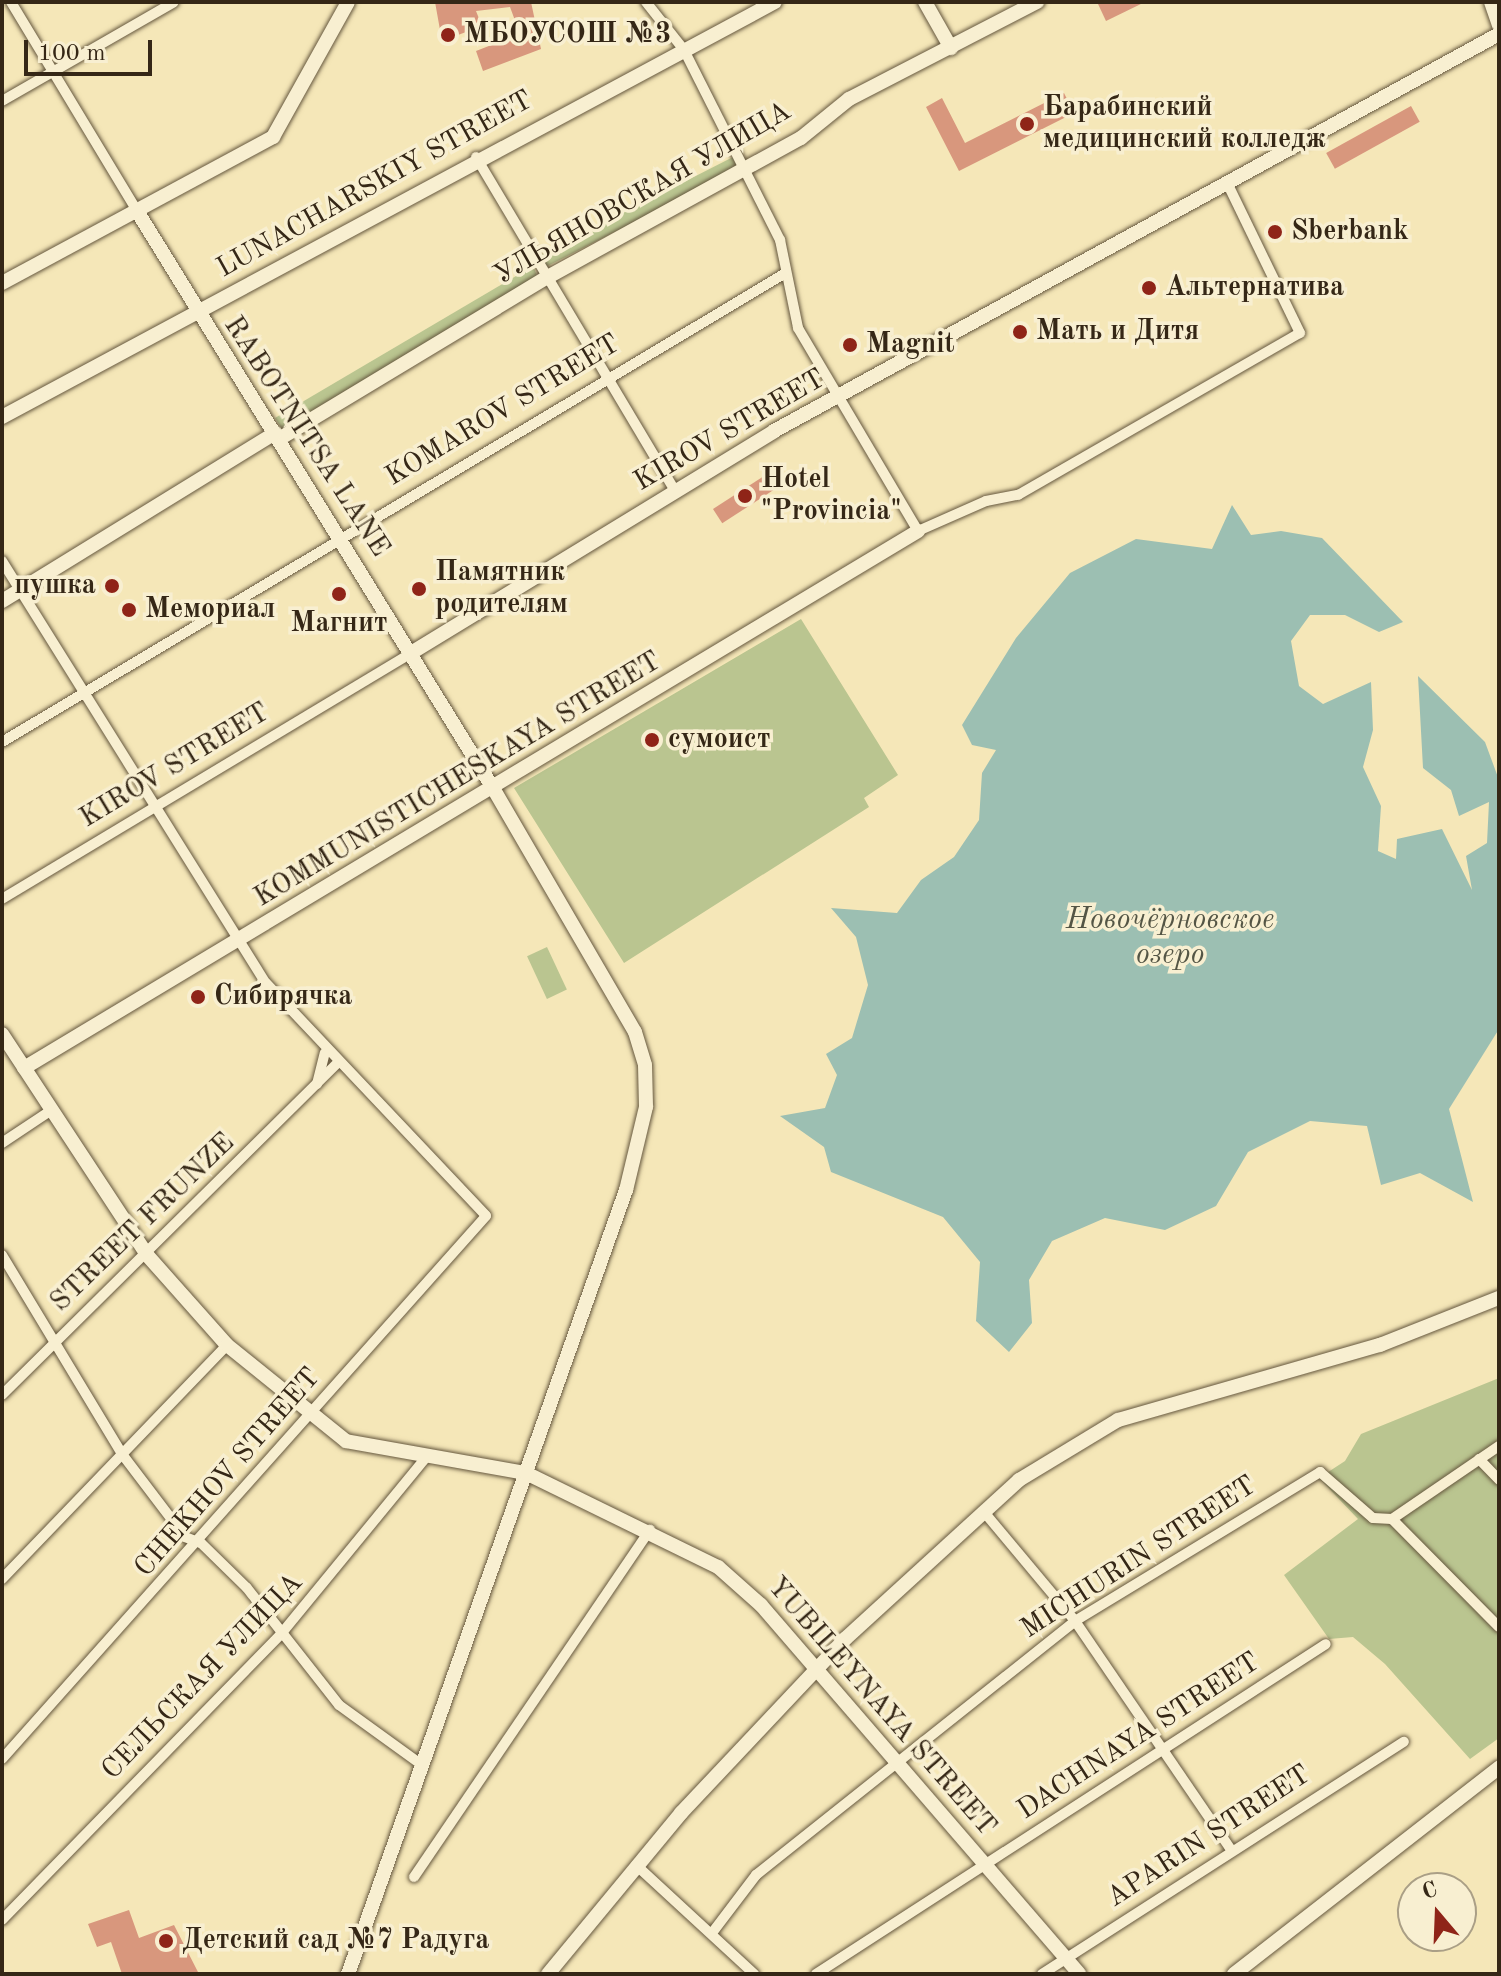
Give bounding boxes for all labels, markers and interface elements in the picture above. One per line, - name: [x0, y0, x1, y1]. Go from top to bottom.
- place label: МБОУСОШ №3: [464, 18, 671, 52]
- scale bar: [28, 24, 156, 74]
- marker: МБОУСОШ №3: [439, 26, 457, 44]
- text: 100 m: [38, 42, 106, 66]
- street label: LUNACHARSKIY STREET: [211, 84, 539, 286]
- place label: Барабинский медицинский колледж: [1043, 91, 1326, 157]
- street label: УЛЬЯНОВСКАЯ УЛИЦА: [488, 95, 798, 293]
- marker: Барабинский медицинский колледж: [1018, 115, 1036, 133]
- place label: Sberbank: [1291, 215, 1409, 249]
- marker: Sberbank: [1266, 223, 1284, 241]
- place label: Альтернатива: [1165, 271, 1344, 305]
- marker: Альтернатива: [1140, 279, 1158, 297]
- street label: RABOTNITSA LANE: [216, 310, 396, 564]
- place label: Мать и Дитя: [1036, 315, 1199, 349]
- marker: Мать и Дитя: [1011, 323, 1029, 341]
- street label: KOMAROV STREET: [380, 328, 626, 494]
- place label: Magnit: [866, 328, 955, 362]
- marker: Magnit: [841, 336, 859, 354]
- street label: KIROV STREET: [628, 363, 832, 499]
- place label: Hotel "Provincia": [761, 463, 902, 529]
- marker: Hotel "Provincia": [736, 487, 754, 505]
- place label: Памятник родителям: [435, 556, 568, 622]
- place label: пушка: [14, 569, 96, 603]
- marker: пушка: [103, 577, 121, 595]
- marker: Памятник родителям: [410, 580, 428, 598]
- marker: Магнит: [330, 585, 348, 603]
- place label: Мемориал: [145, 593, 275, 627]
- marker: Мемориал: [120, 601, 138, 619]
- place label: Магнит: [291, 607, 387, 641]
- street label: KOMMUNISTICHESKAYA STREET: [249, 645, 667, 915]
- street label: KIROV STREET: [74, 696, 276, 836]
- place label: сумоист: [668, 723, 771, 757]
- marker: сумоист: [643, 731, 661, 749]
- water label: Новочёрновское озеро: [1066, 902, 1274, 972]
- place label: Сибирячка: [214, 980, 352, 1014]
- marker: Сибирячка: [189, 988, 207, 1006]
- street label: STREET FRUNZE: [44, 1127, 242, 1319]
- street label: CHEKHOV STREET: [128, 1362, 328, 1584]
- street label: MICHURIN STREET: [1015, 1469, 1263, 1647]
- street label: СЕЛЬСКАЯ УЛИЦА: [96, 1567, 310, 1787]
- street label: YUBILEYNAYA STREET: [759, 1571, 1003, 1843]
- street label: DACHNAYA STREET: [1012, 1646, 1266, 1828]
- street label: APARIN STREET: [1101, 1759, 1317, 1915]
- north arrow: [1397, 1872, 1477, 1952]
- text: С: [1419, 1878, 1440, 1904]
- place label: Детский сад №7 Радуга: [182, 1924, 489, 1958]
- marker: Детский сад №7 Радуга: [157, 1932, 175, 1950]

